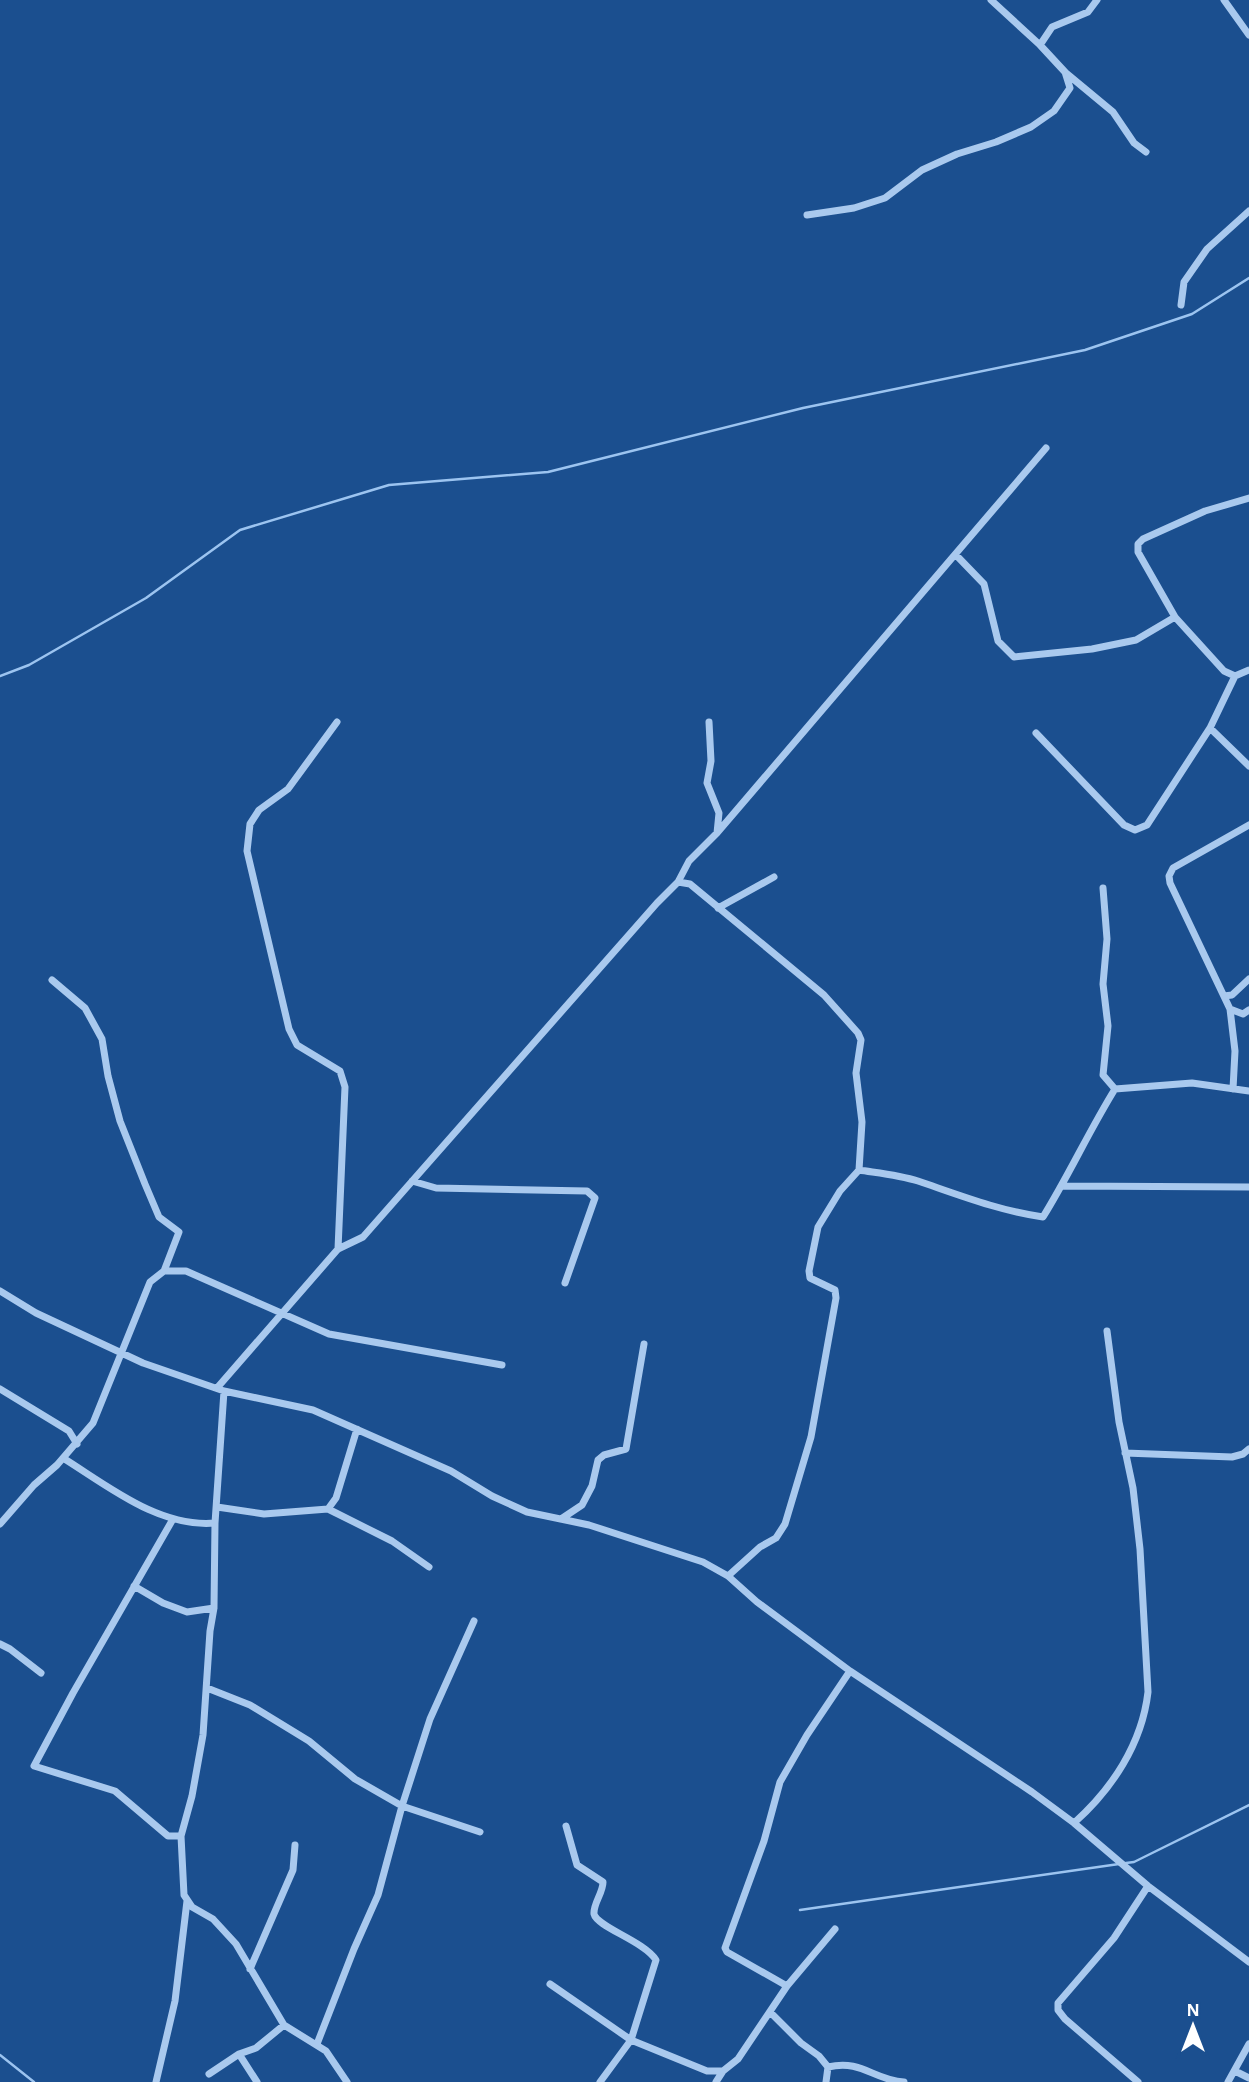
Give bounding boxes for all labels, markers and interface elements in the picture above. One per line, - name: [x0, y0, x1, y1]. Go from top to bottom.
- north arrow: [1158, 1991, 1228, 2061]
- text: N: [1186, 2001, 1200, 2020]

